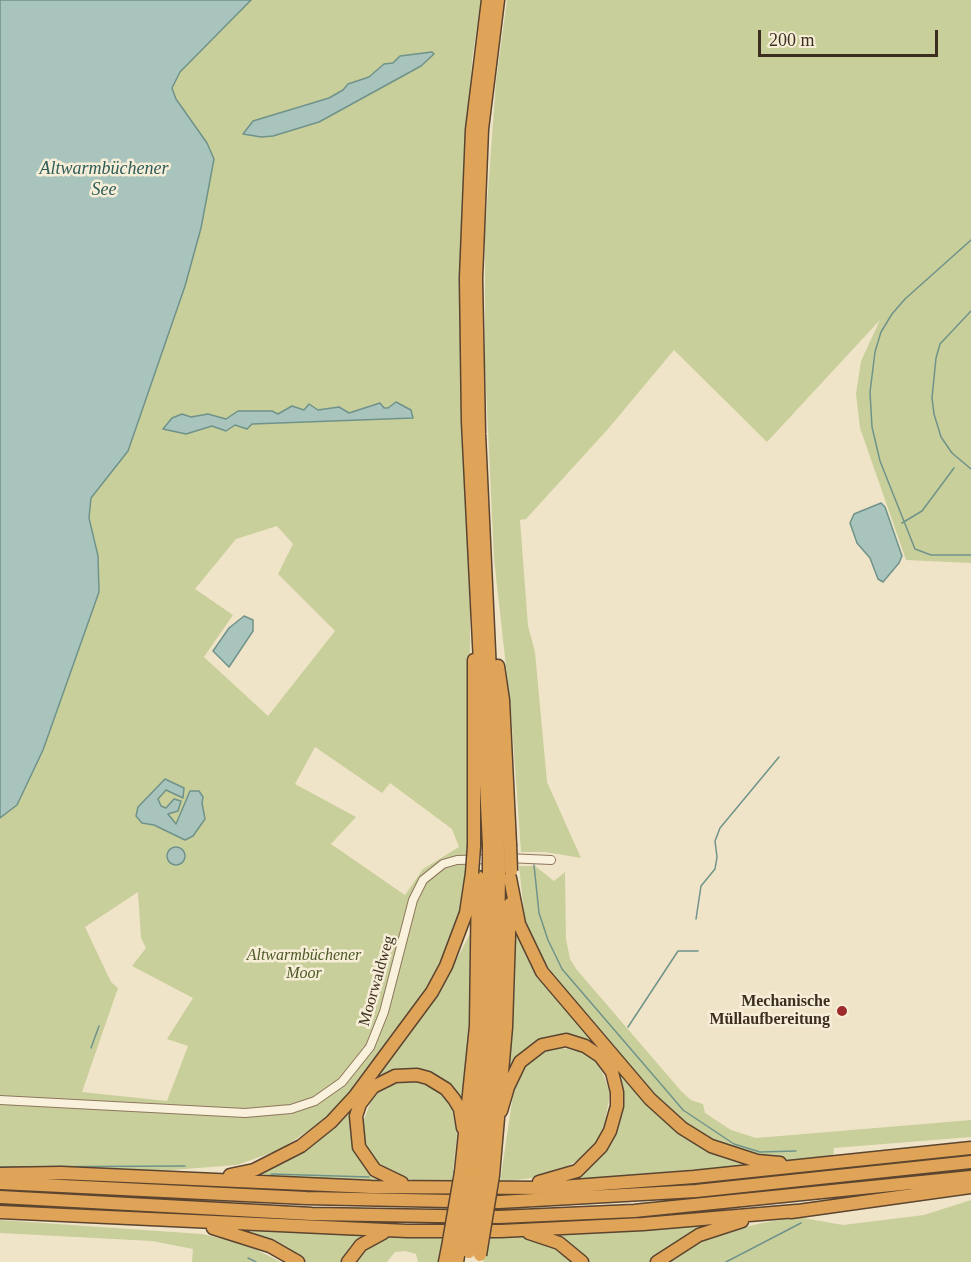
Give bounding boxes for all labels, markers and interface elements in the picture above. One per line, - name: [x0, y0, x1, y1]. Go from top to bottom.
- scale bar: [761, 18, 941, 56]
- text: 200 m: [769, 30, 815, 50]
- water label: Altwarmbüchener See: [40, 158, 168, 201]
- street label: Moorwaldweg: [355, 934, 399, 1028]
- park label: Altwarmbüchener Moor: [247, 946, 361, 984]
- place label: Mechanische Müllaufbereitung: [709, 992, 830, 1030]
- marker: Mechanische Müllaufbereitung: [835, 1004, 849, 1018]

